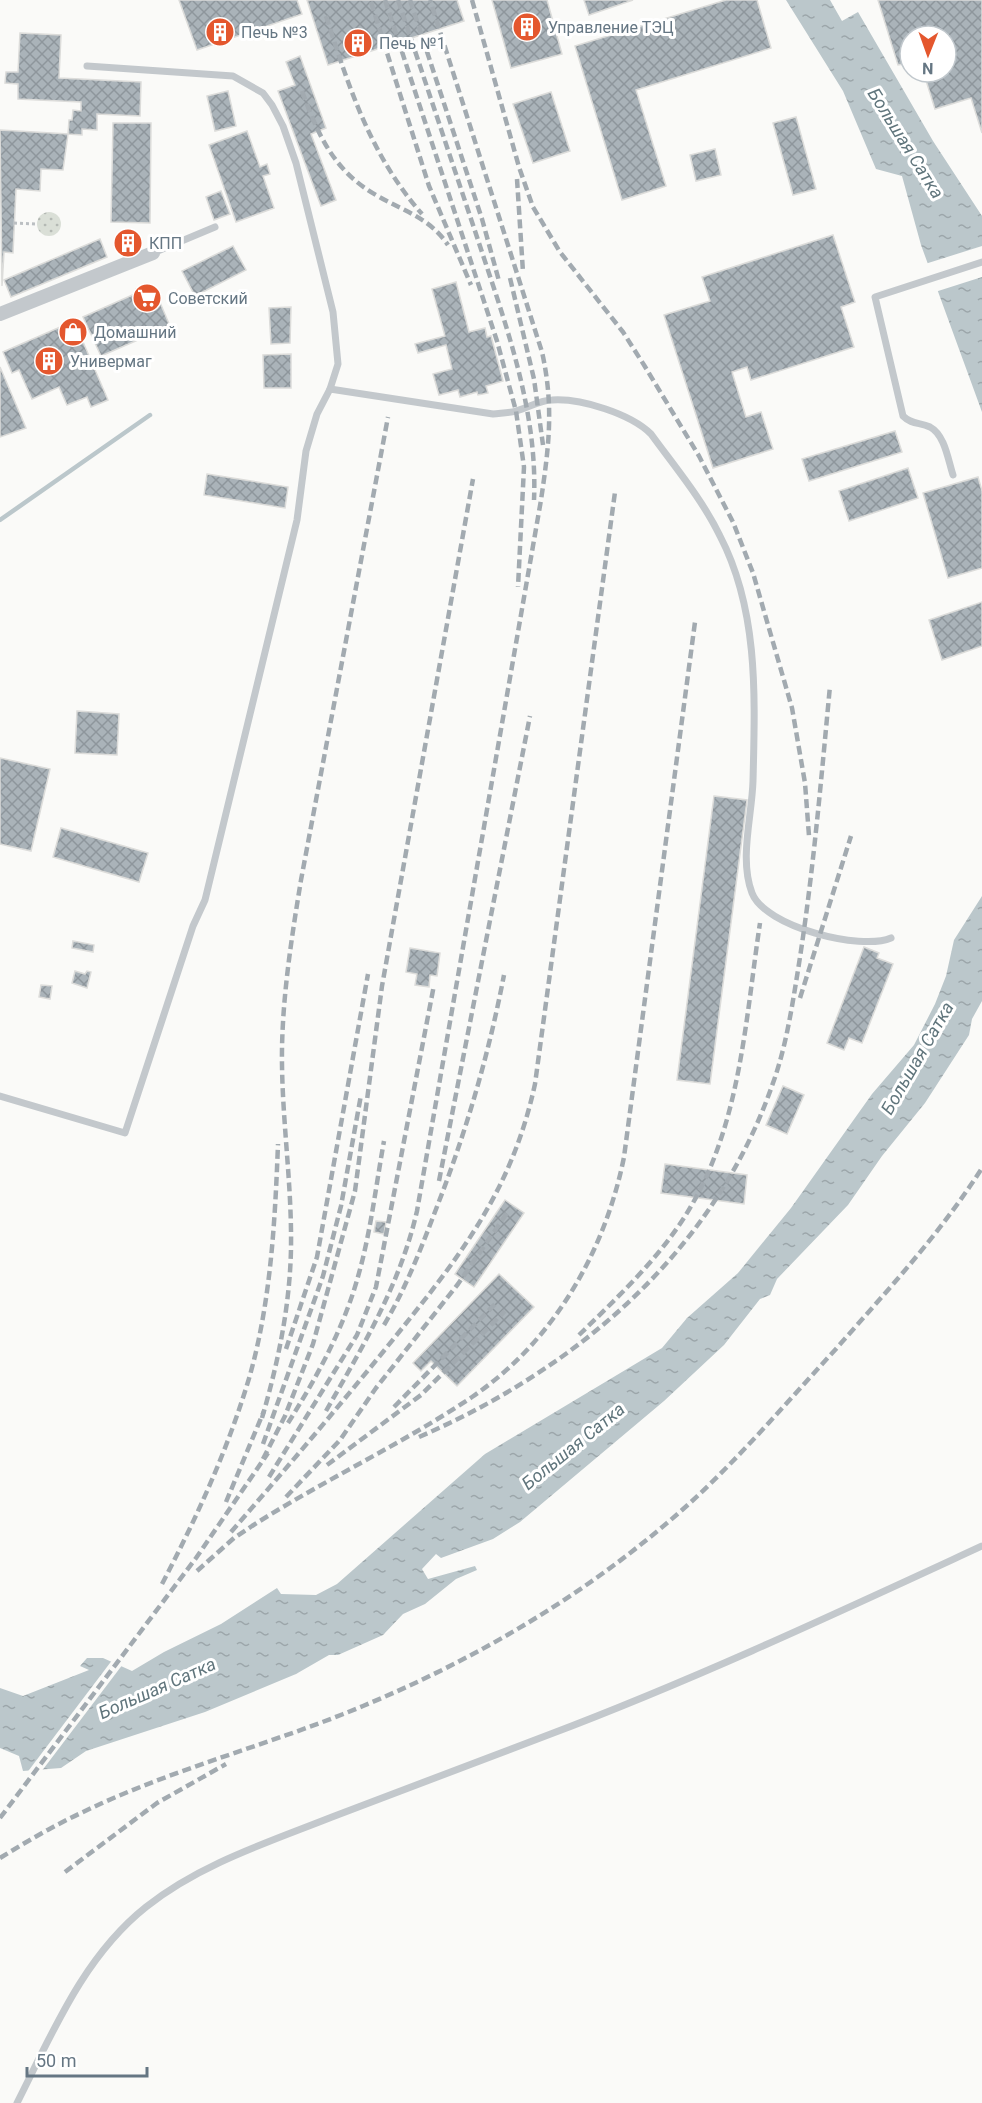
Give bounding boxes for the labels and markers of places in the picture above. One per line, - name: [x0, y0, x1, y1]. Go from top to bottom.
- building icon: Управление ТЭЦ: [511, 11, 543, 43]
- building icon: Печь №3: [204, 16, 236, 48]
- place label: Управление ТЭЦ: [548, 18, 674, 37]
- place label: Печь №3: [241, 23, 308, 42]
- building icon: Печь №1: [342, 27, 374, 59]
- place label: Печь №1: [379, 34, 446, 53]
- building icon: КПП: [112, 227, 144, 259]
- place label: КПП: [149, 234, 182, 253]
- supermarket icon: Советский: [131, 282, 163, 314]
- place label: Советский: [168, 289, 248, 308]
- shop icon: Домашний: [57, 316, 89, 348]
- place label: Домашний: [94, 323, 176, 342]
- building icon: Универмаг: [33, 345, 65, 377]
- place label: Универмаг: [70, 352, 152, 371]

